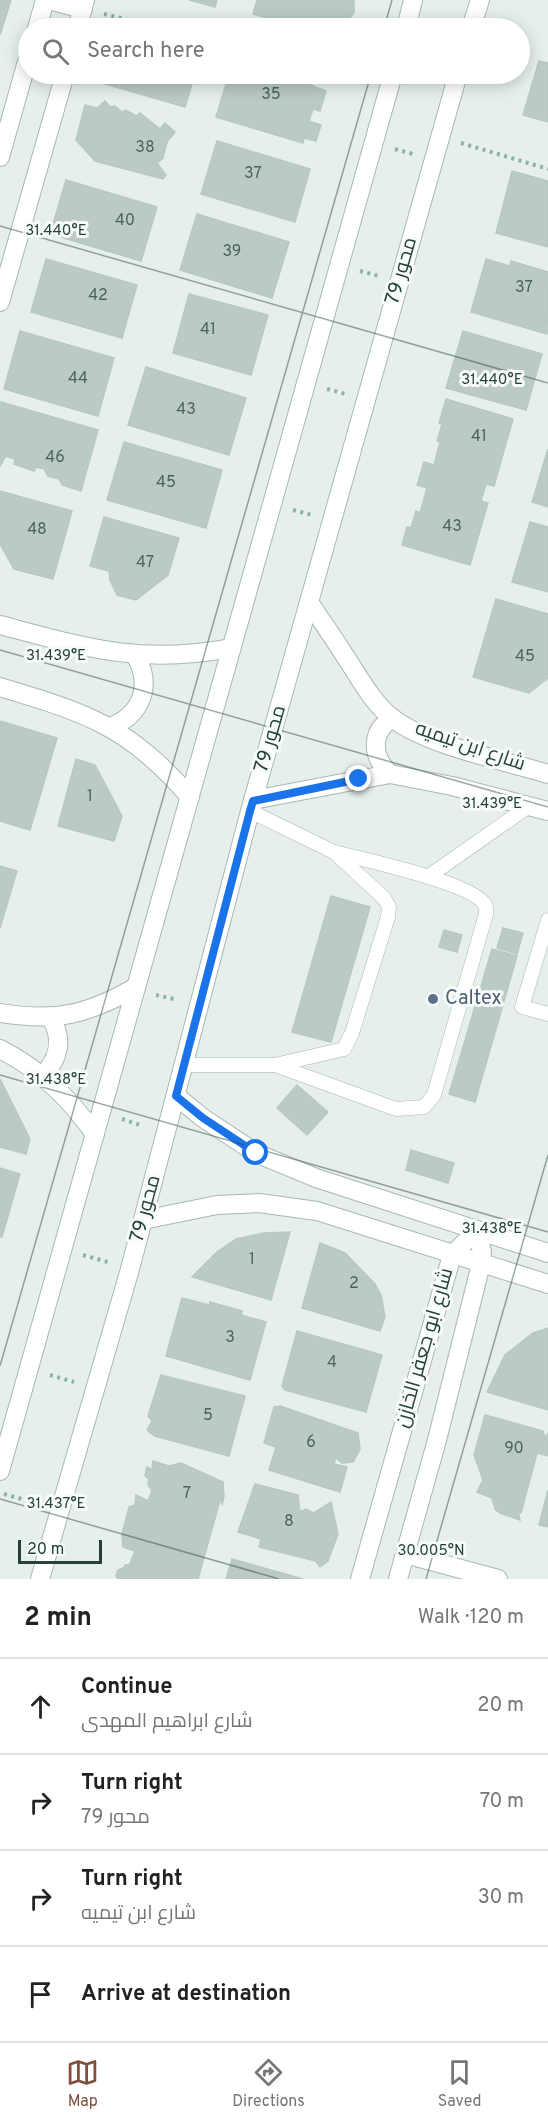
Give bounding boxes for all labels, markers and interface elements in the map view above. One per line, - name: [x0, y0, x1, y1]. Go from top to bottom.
- search box: [18, 18, 530, 84]
- icon: search: [39, 35, 72, 68]
- text: Search here: [87, 38, 205, 65]
- house number: 35: [261, 85, 281, 105]
- house number: 38: [135, 138, 155, 158]
- house number: 37: [244, 164, 262, 184]
- house number: 40: [115, 211, 135, 231]
- text: 31.440°E: [25, 222, 87, 241]
- street label: محور 79: [380, 234, 424, 308]
- house number: 39: [223, 242, 241, 262]
- house number: 37: [515, 278, 533, 298]
- house number: 42: [88, 286, 108, 306]
- house number: 41: [200, 320, 216, 340]
- house number: 44: [68, 369, 88, 389]
- text: 31.440°E: [461, 371, 523, 390]
- house number: 43: [176, 400, 196, 420]
- house number: 41: [471, 427, 487, 447]
- house number: 46: [45, 448, 65, 468]
- house number: 45: [156, 473, 176, 493]
- house number: 43: [442, 517, 462, 537]
- house number: 48: [27, 520, 47, 540]
- house number: 47: [136, 553, 154, 573]
- text: 31.439°E: [26, 647, 86, 666]
- house number: 45: [515, 647, 535, 667]
- street label: محور 79: [249, 702, 293, 776]
- street label: شارع ابن تيميه: [411, 716, 529, 778]
- route end: [345, 765, 371, 791]
- house number: 1: [87, 787, 93, 807]
- text: 31.439°E: [462, 795, 522, 814]
- place label: Caltex: [445, 986, 502, 1012]
- marker: Caltex: [426, 992, 440, 1006]
- text: 31.438°E: [26, 1071, 86, 1090]
- route start: [242, 1139, 268, 1165]
- street label: محور 79: [125, 1172, 167, 1246]
- text: 31.438°E: [462, 1220, 522, 1239]
- house number: 1: [249, 1250, 255, 1270]
- street label: شارع ابو جعفر الخازن: [390, 1265, 460, 1431]
- house number: 2: [349, 1274, 359, 1294]
- house number: 3: [225, 1328, 235, 1348]
- house number: 4: [327, 1353, 337, 1373]
- house number: 5: [203, 1406, 213, 1426]
- house number: 6: [306, 1433, 316, 1453]
- house number: 90: [504, 1439, 524, 1459]
- house number: 7: [183, 1484, 191, 1504]
- text: 31.437°E: [26, 1495, 86, 1514]
- house number: 8: [284, 1512, 294, 1532]
- scale bar: [18, 1537, 102, 1564]
- text: 20 m: [27, 1540, 64, 1560]
- text: 30.005°N: [397, 1542, 465, 1561]
- text: 2 min: [24, 1602, 92, 1635]
- text: Walk · 120 m: [418, 1605, 524, 1631]
- text: Continue: [81, 1674, 172, 1701]
- icon: ahead: [24, 1690, 57, 1723]
- text: 20 m: [477, 1693, 524, 1719]
- text: شارع ابراهيم المهدى: [81, 1709, 252, 1735]
- text: Turn right: [81, 1770, 183, 1797]
- icon: right: [24, 1786, 57, 1819]
- text: 70 m: [480, 1789, 524, 1815]
- text: محور 79: [81, 1805, 150, 1831]
- text: Turn right: [81, 1866, 183, 1893]
- icon: right: [24, 1882, 57, 1915]
- text: 30 m: [478, 1885, 524, 1911]
- text: شارع ابن تيميه: [81, 1901, 196, 1927]
- icon: arrive: [24, 1978, 57, 2011]
- text: Arrive at destination: [81, 1981, 291, 2008]
- tab: Map: [66, 2056, 99, 2112]
- tab: Directions: [232, 2056, 305, 2112]
- tab: Saved: [438, 2056, 482, 2112]

